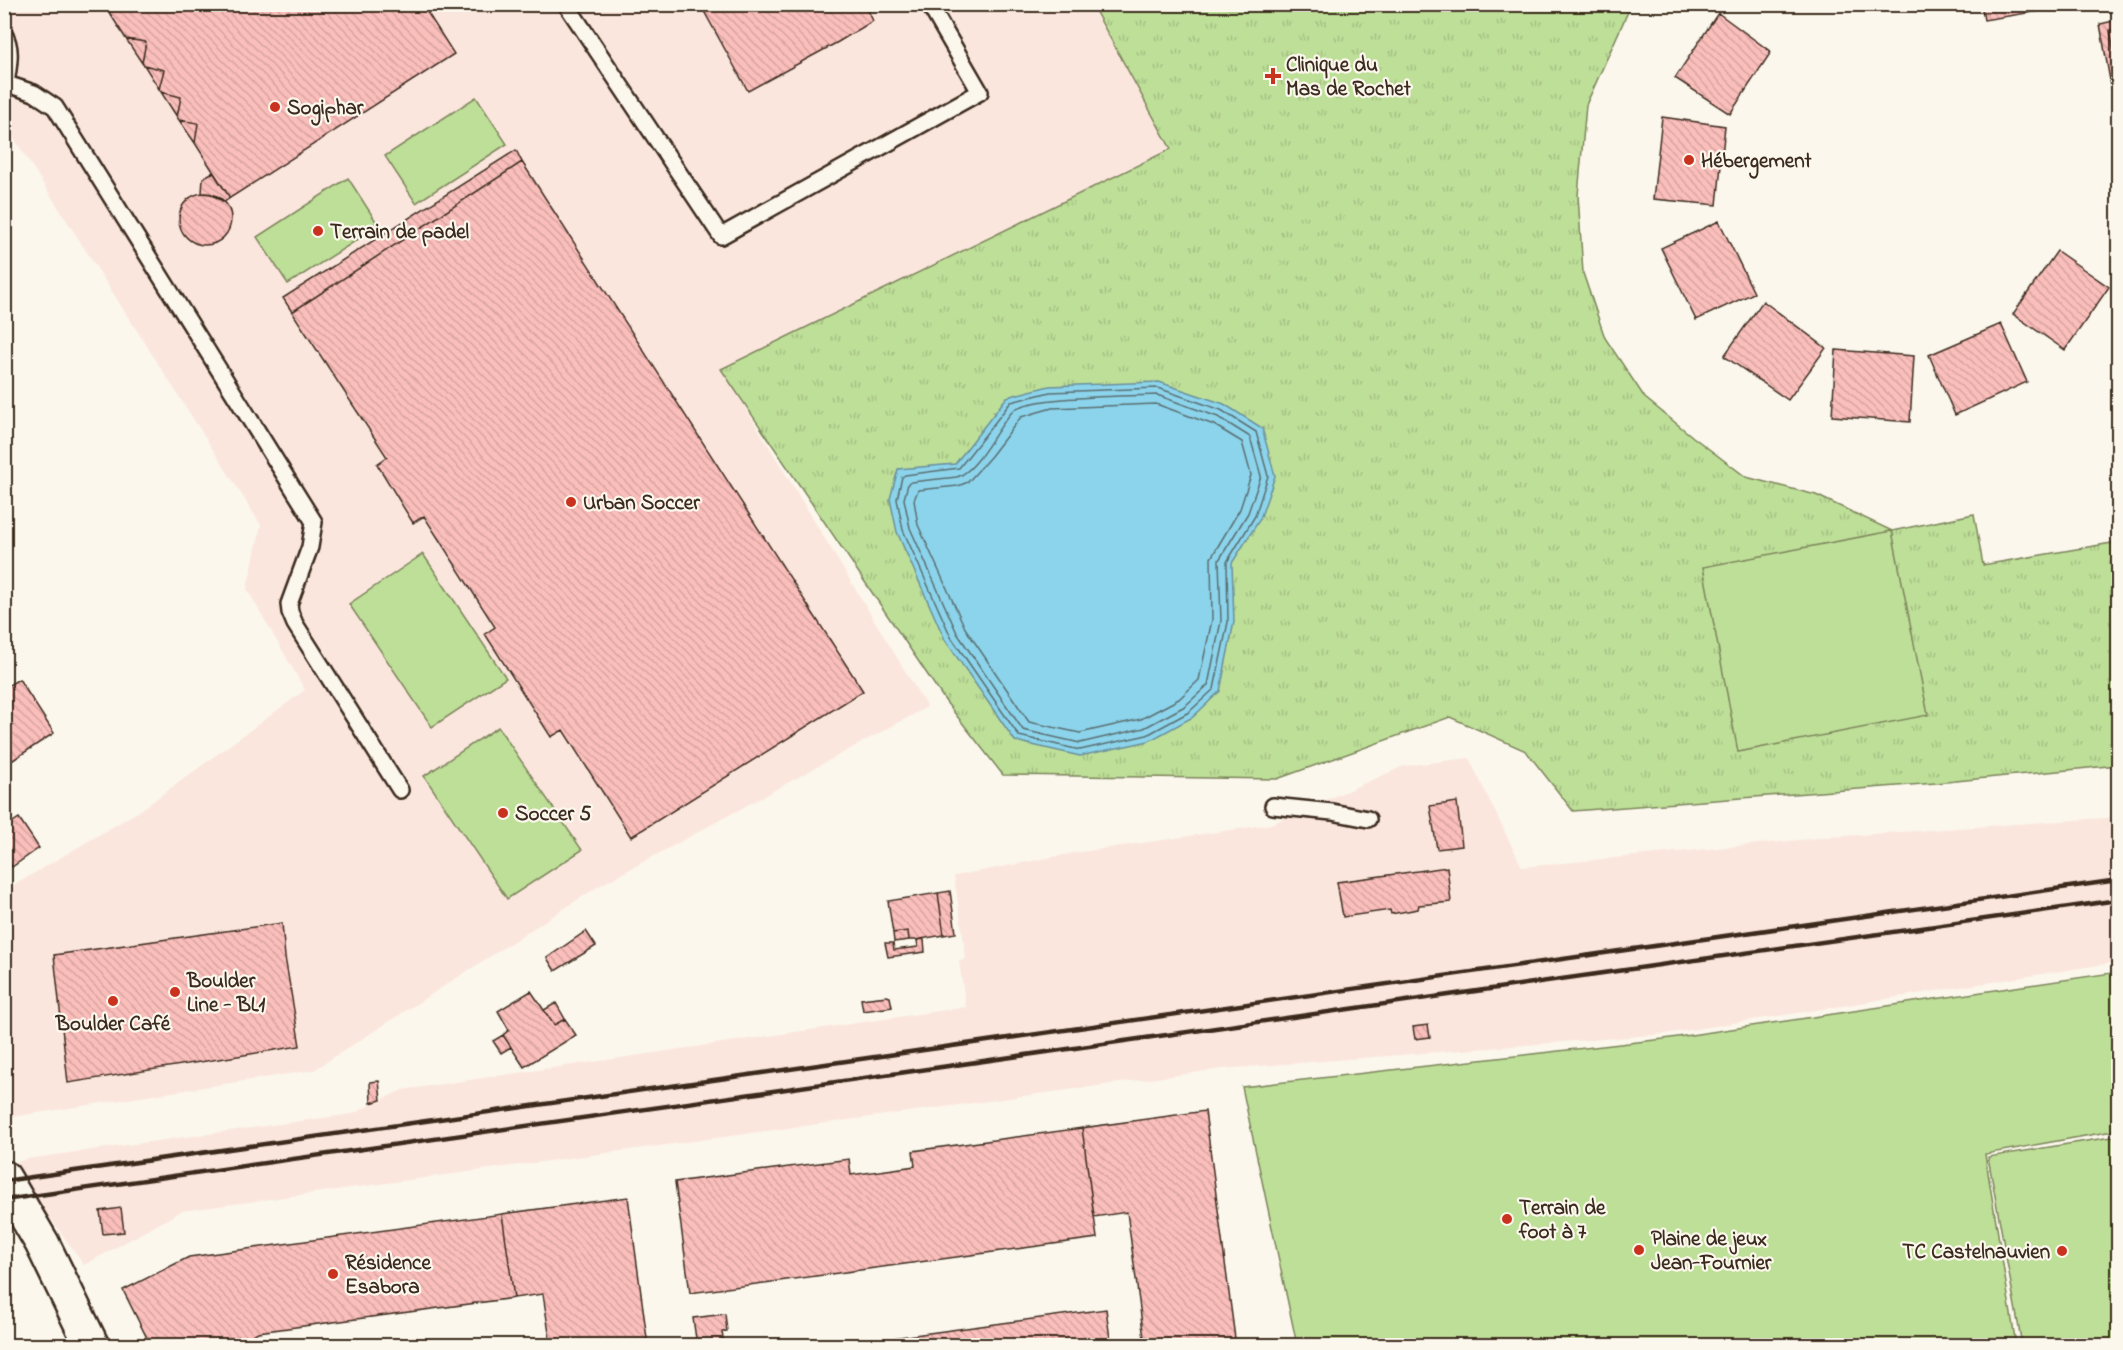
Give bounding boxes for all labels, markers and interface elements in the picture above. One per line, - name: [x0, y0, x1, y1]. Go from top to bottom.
- place label: Clinique du Mas de Rochet: [1286, 51, 1412, 105]
- marker: Clinique du Mas de Rochet: [1264, 67, 1282, 85]
- place label: Sogiphar: [287, 94, 364, 126]
- marker: Sogiphar: [268, 100, 282, 114]
- place label: Hébergement: [1701, 147, 1813, 179]
- marker: Hébergement: [1682, 153, 1696, 167]
- place label: Terrain de padel: [330, 218, 470, 248]
- marker: Terrain de padel: [311, 224, 325, 238]
- place label: Urban Soccer: [583, 489, 700, 519]
- marker: Urban Soccer: [564, 495, 578, 509]
- place label: Soccer 5: [515, 800, 591, 830]
- marker: Soccer 5: [496, 806, 510, 820]
- place label: Boulder Line - BL1: [186, 967, 266, 1021]
- marker: Boulder Line - BL1: [168, 985, 182, 999]
- marker: Boulder Café: [106, 994, 120, 1008]
- place label: Boulder Café: [55, 1010, 171, 1040]
- place label: Terrain de foot à 7: [1518, 1194, 1606, 1248]
- marker: Terrain de foot à 7: [1500, 1212, 1514, 1226]
- place label: Plaine de jeux Jean-Fournier: [1651, 1225, 1772, 1279]
- place label: TC Castelnauvien: [1902, 1238, 2050, 1268]
- marker: Plaine de jeux Jean-Fournier: [1632, 1243, 1646, 1257]
- marker: TC Castelnauvien: [2055, 1244, 2069, 1258]
- place label: Résidence Esabora: [345, 1249, 431, 1303]
- marker: Résidence Esabora: [326, 1267, 340, 1281]

